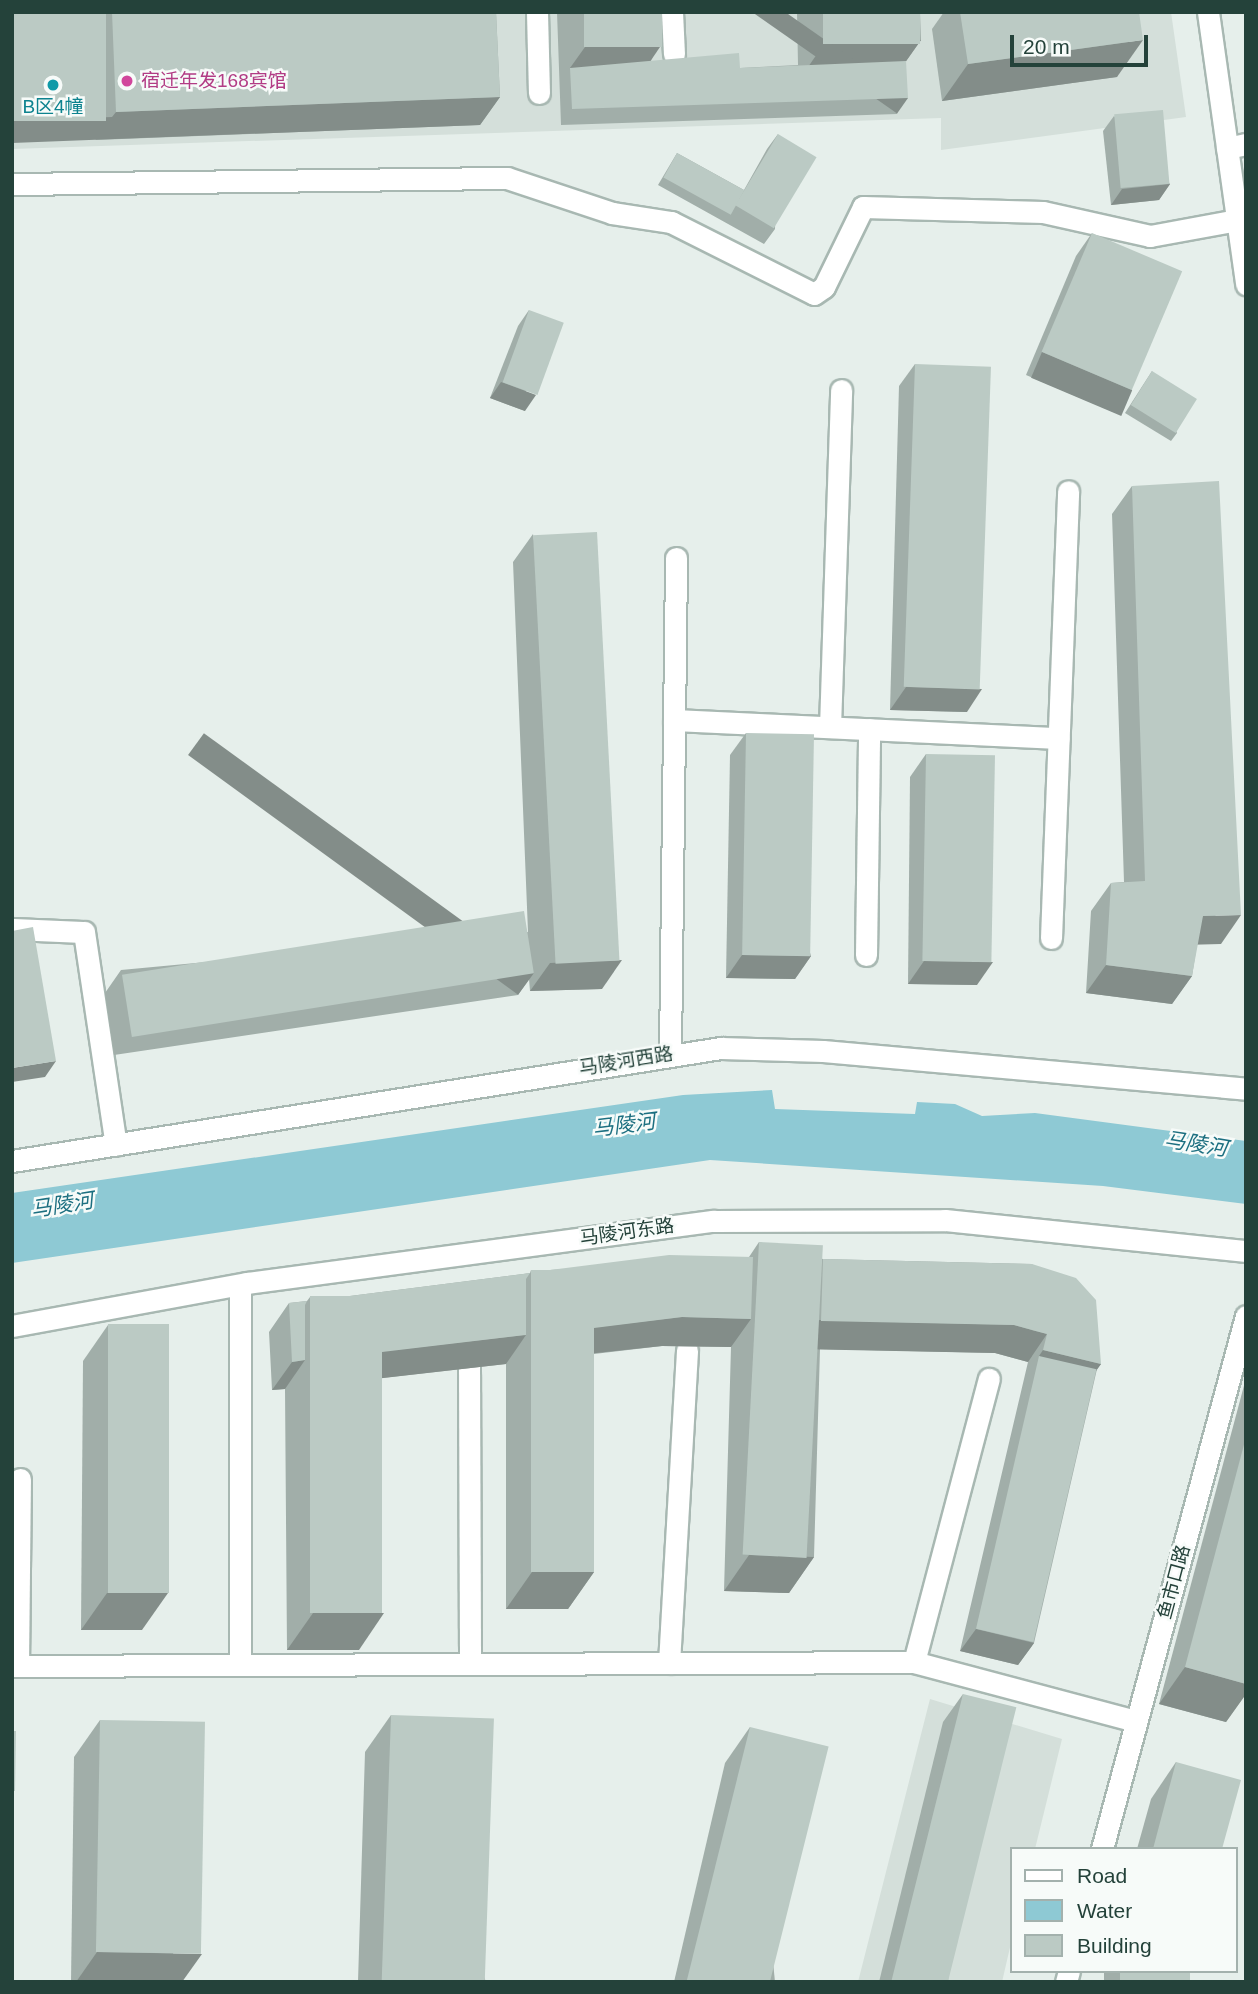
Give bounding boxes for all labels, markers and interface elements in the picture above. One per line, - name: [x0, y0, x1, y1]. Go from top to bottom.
- scale bar: [1013, 21, 1151, 65]
- text: 20 m: [1023, 35, 1070, 58]
- place label: 宿迁年发168宾馆: [141, 70, 287, 92]
- marker: 宿迁年发168宾馆: [119, 73, 135, 89]
- marker: B区4幢: [45, 77, 61, 93]
- place label: B区4幢: [22, 96, 84, 118]
- street label: 马陵河西路: [577, 1042, 675, 1080]
- water label: 马陵河: [591, 1109, 657, 1141]
- water label: 马陵河: [1163, 1127, 1229, 1161]
- water label: 马陵河: [29, 1188, 95, 1222]
- street label: 马陵河东路: [578, 1214, 676, 1250]
- street label: 鱼市口路: [1153, 1542, 1195, 1622]
- legend: [1010, 1847, 1237, 1973]
- text: Road: [1077, 1864, 1127, 1887]
- text: Water: [1077, 1899, 1132, 1922]
- text: Building: [1077, 1934, 1152, 1957]

